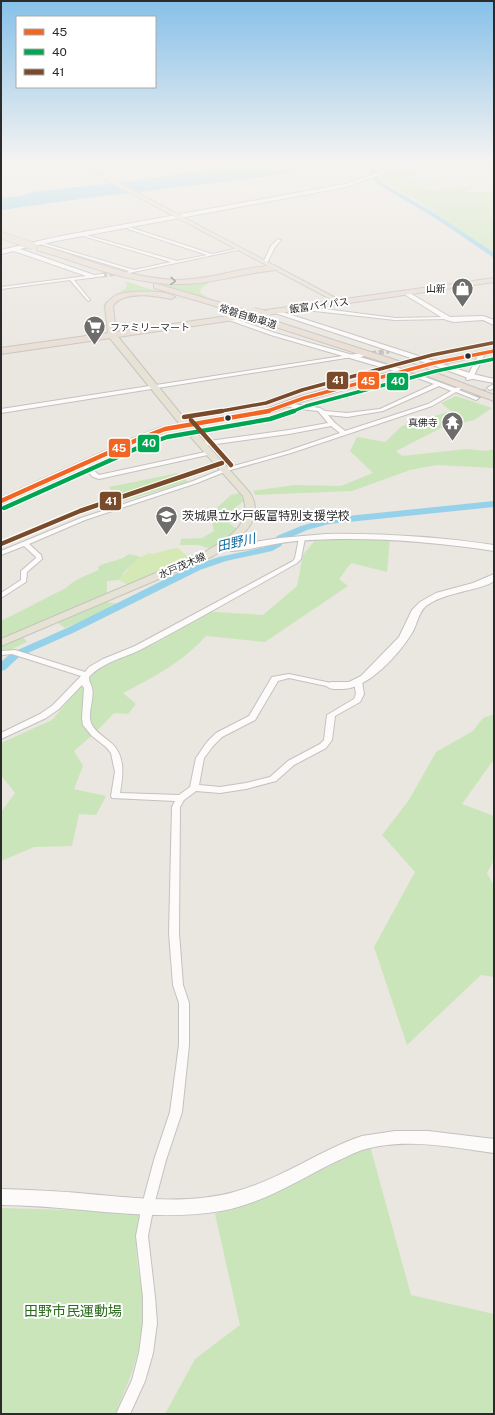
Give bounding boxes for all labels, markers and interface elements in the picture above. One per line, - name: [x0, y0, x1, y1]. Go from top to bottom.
- legend: [16, 16, 156, 88]
- text: 45: [52, 25, 67, 39]
- text: 40: [52, 45, 67, 59]
- text: 41: [52, 65, 64, 79]
- shop icon: 山新: [449, 275, 475, 308]
- one-way arrow: [170, 277, 176, 286]
- place label: 山新: [426, 282, 446, 294]
- street label: 飯富バイパス: [289, 295, 349, 315]
- street label: 常磐自動車道: [218, 301, 278, 331]
- supermarket icon: ファミリーマート: [82, 314, 108, 347]
- place label: ファミリーマート: [110, 321, 190, 333]
- unlabelled marker: [463, 351, 473, 361]
- line badge: 41: [326, 371, 349, 390]
- line badge: 45: [357, 371, 380, 390]
- line badge: 40: [386, 372, 409, 391]
- text: 41: [332, 374, 344, 386]
- text: 45: [361, 375, 375, 387]
- text: 40: [391, 375, 405, 387]
- temple icon: 真佛寺: [440, 409, 466, 442]
- unlabelled marker: [223, 413, 233, 423]
- place label: 真佛寺: [408, 416, 438, 428]
- line badge: 40: [137, 434, 160, 453]
- text: 40: [142, 437, 156, 449]
- line badge: 45: [108, 438, 131, 458]
- text: 45: [112, 442, 126, 454]
- line badge: 41: [99, 491, 122, 511]
- text: 41: [105, 495, 117, 507]
- school or university icon: 茨城県立水戸飯富特別支援学校: [153, 503, 179, 536]
- place label: 茨城県立水戸飯富特別支援学校: [182, 509, 350, 523]
- water label: 田野川: [215, 530, 259, 554]
- street label: 水戸茂木線: [157, 550, 207, 580]
- park label: 田野市民運動場: [24, 1303, 122, 1319]

